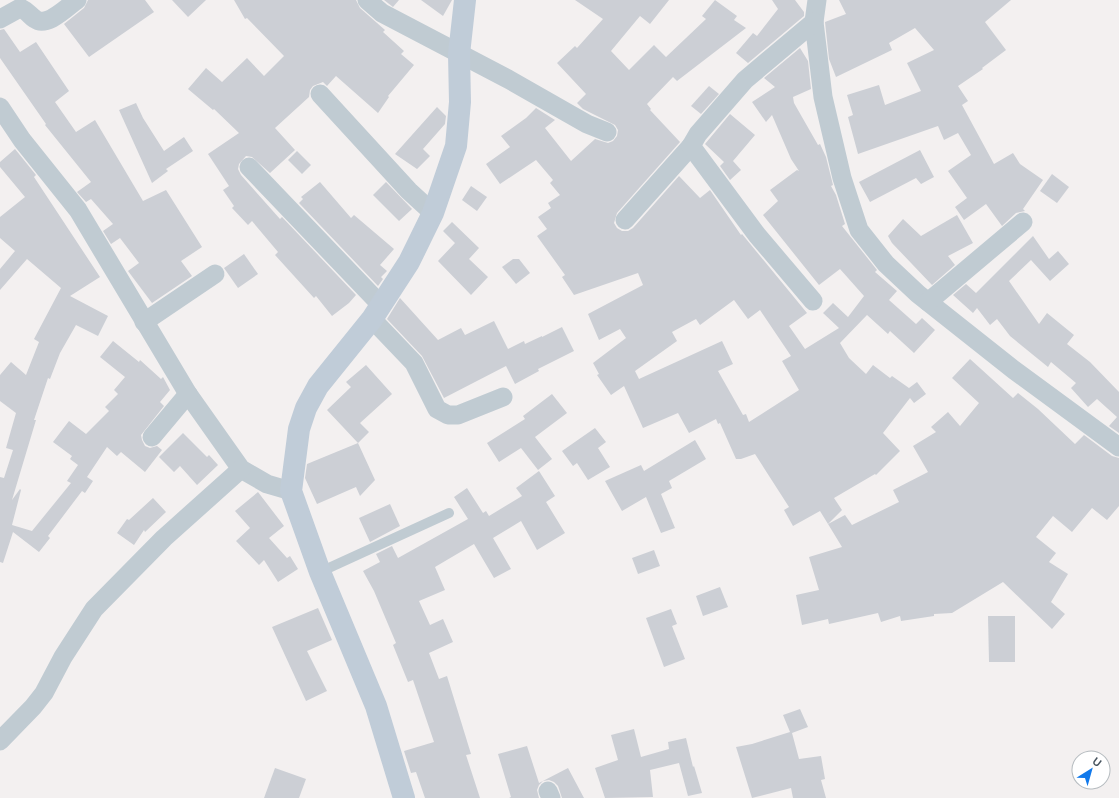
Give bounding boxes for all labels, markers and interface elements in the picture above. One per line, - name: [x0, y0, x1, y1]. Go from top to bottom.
- north arrow: [1071, 750, 1111, 790]
- text: U: [1090, 754, 1104, 770]

